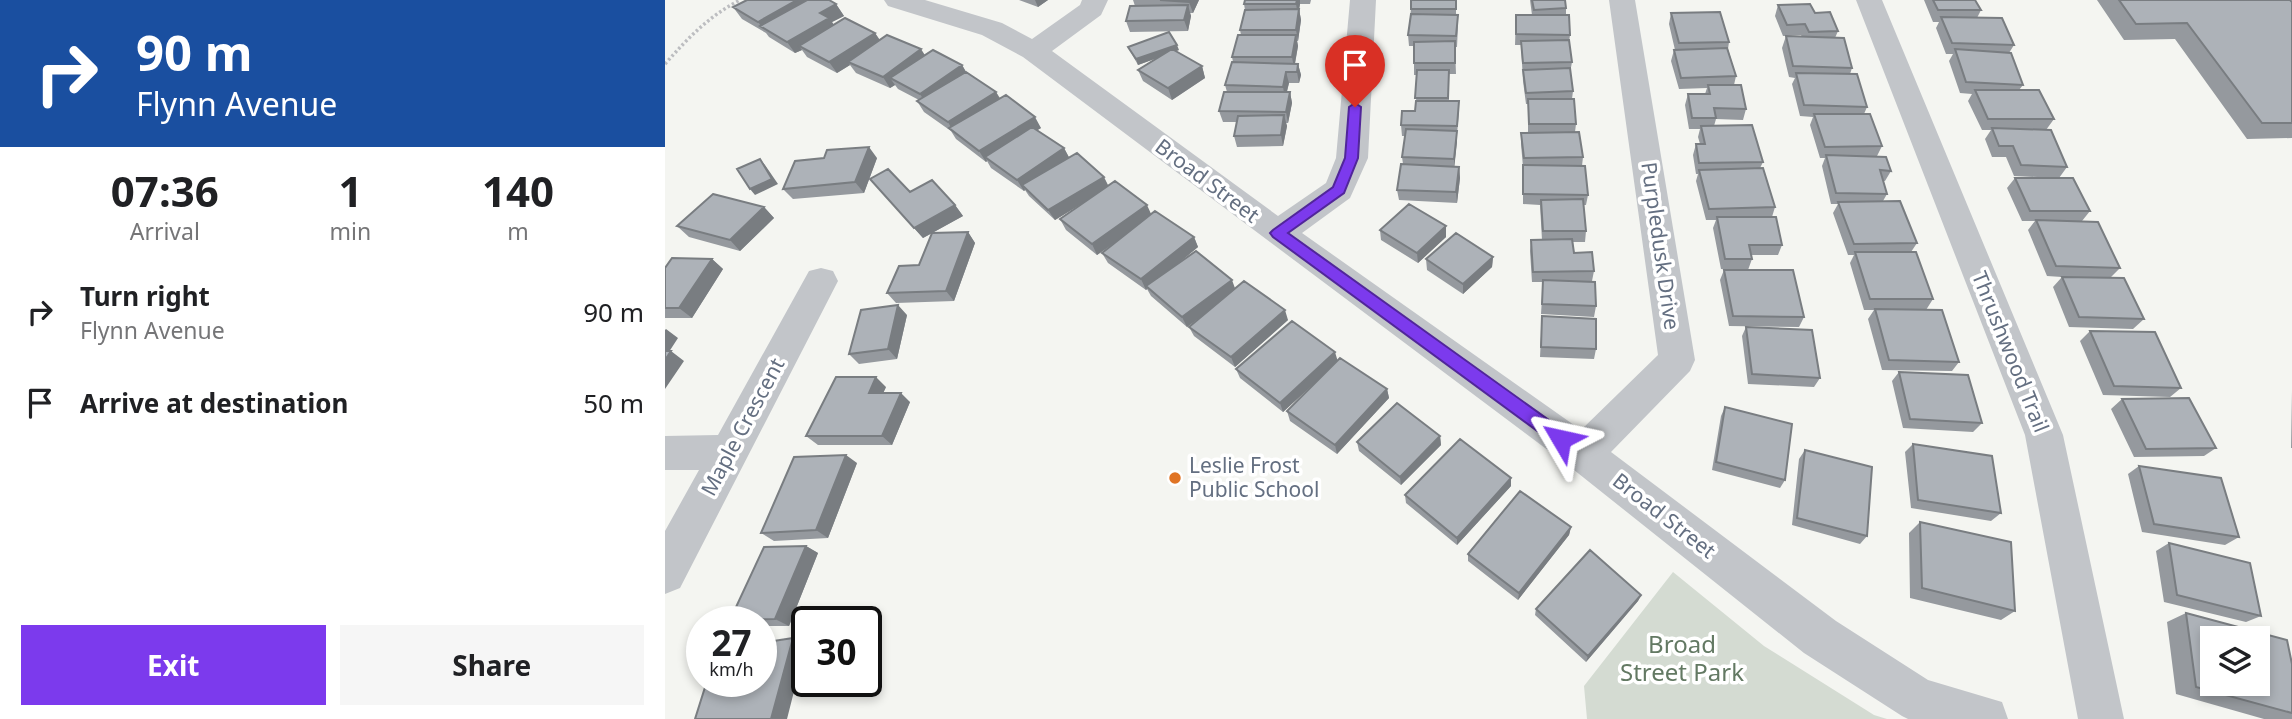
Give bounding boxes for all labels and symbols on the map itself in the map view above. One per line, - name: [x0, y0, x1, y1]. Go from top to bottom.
- pin: [1325, 35, 1385, 107]
- street label: Broad Street: [1150, 132, 1266, 229]
- street label: Purpledusk Drive: [1635, 160, 1687, 332]
- street label: Thrushwood Trail: [1966, 267, 2056, 436]
- street label: Maple Crescent: [694, 352, 790, 500]
- position arrow: [1524, 402, 1598, 476]
- place label: Leslie Frost Public School: [1189, 451, 1319, 503]
- street label: Broad Street: [1607, 466, 1722, 564]
- marker: Leslie Frost Public School: [1167, 470, 1183, 486]
- speed limit sign: 30: [791, 606, 882, 697]
- park label: Broad Street Park: [1620, 627, 1744, 688]

